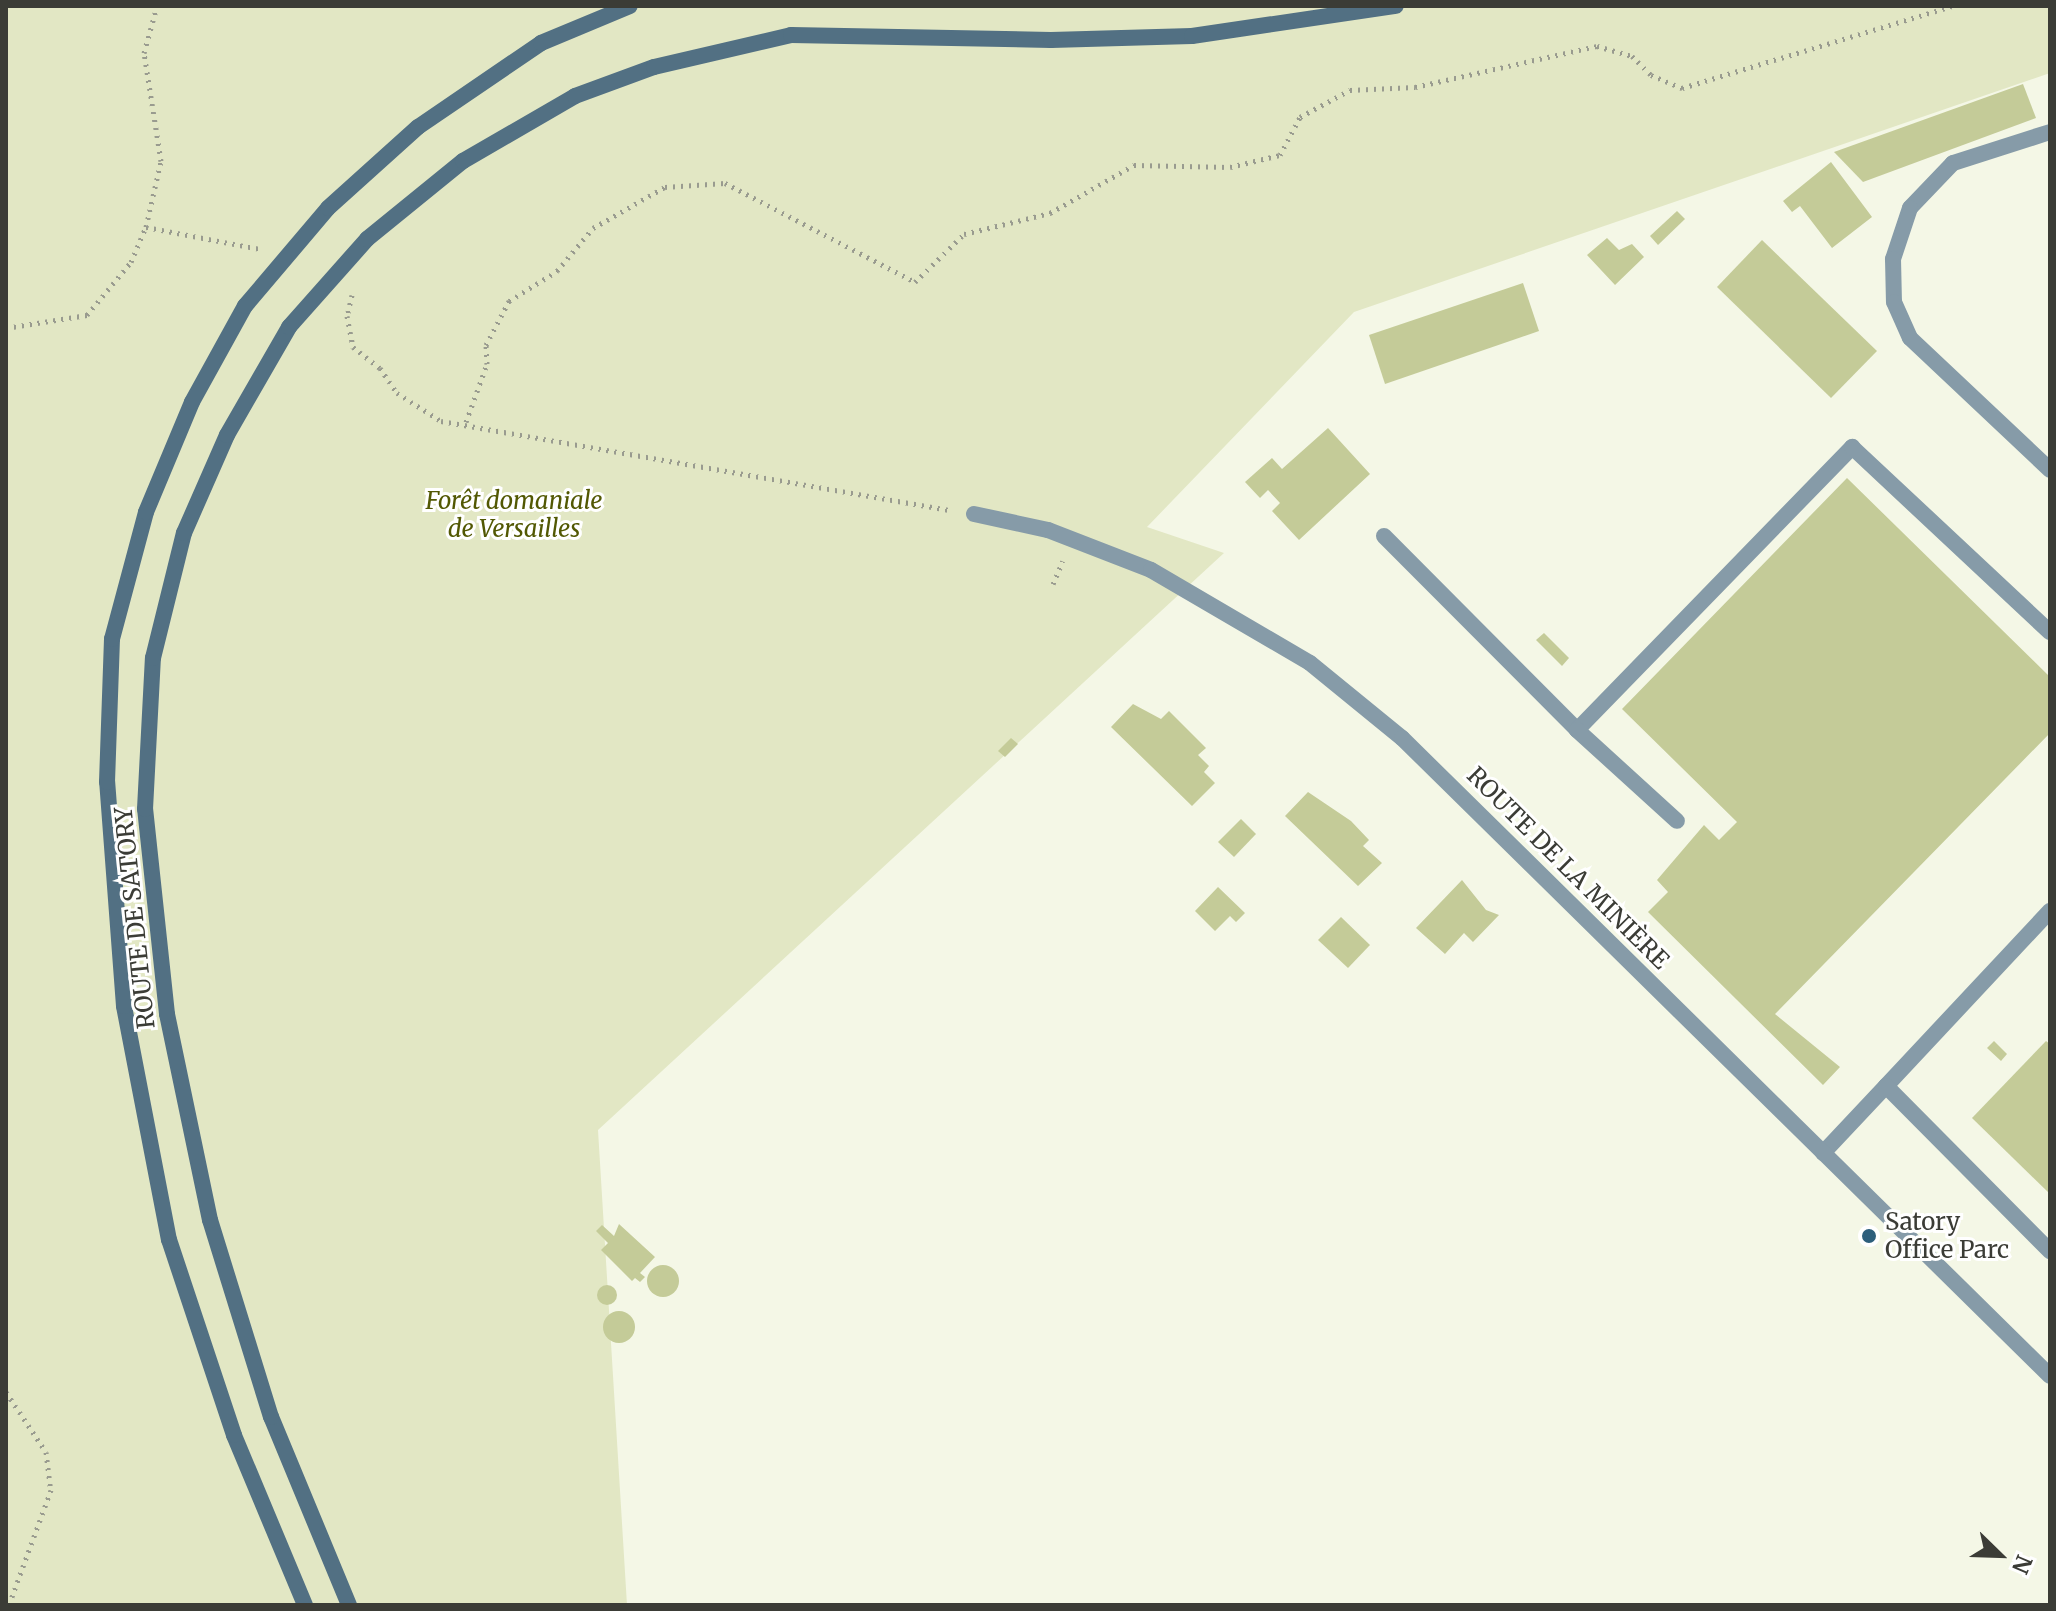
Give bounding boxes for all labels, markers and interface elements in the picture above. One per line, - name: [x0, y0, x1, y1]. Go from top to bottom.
- park label: Forêt domaniale de Versailles: [425, 487, 603, 543]
- street label: ROUTE DE LA MINIÈRE: [1461, 761, 1675, 975]
- street label: ROUTE DE SATORY: [109, 806, 161, 1030]
- place label: Satory Office Parc: [1885, 1208, 2009, 1264]
- marker: Satory Office Parc: [1860, 1227, 1878, 1245]
- north arrow: [1960, 1515, 2040, 1595]
- text: N: [2006, 1551, 2038, 1578]

